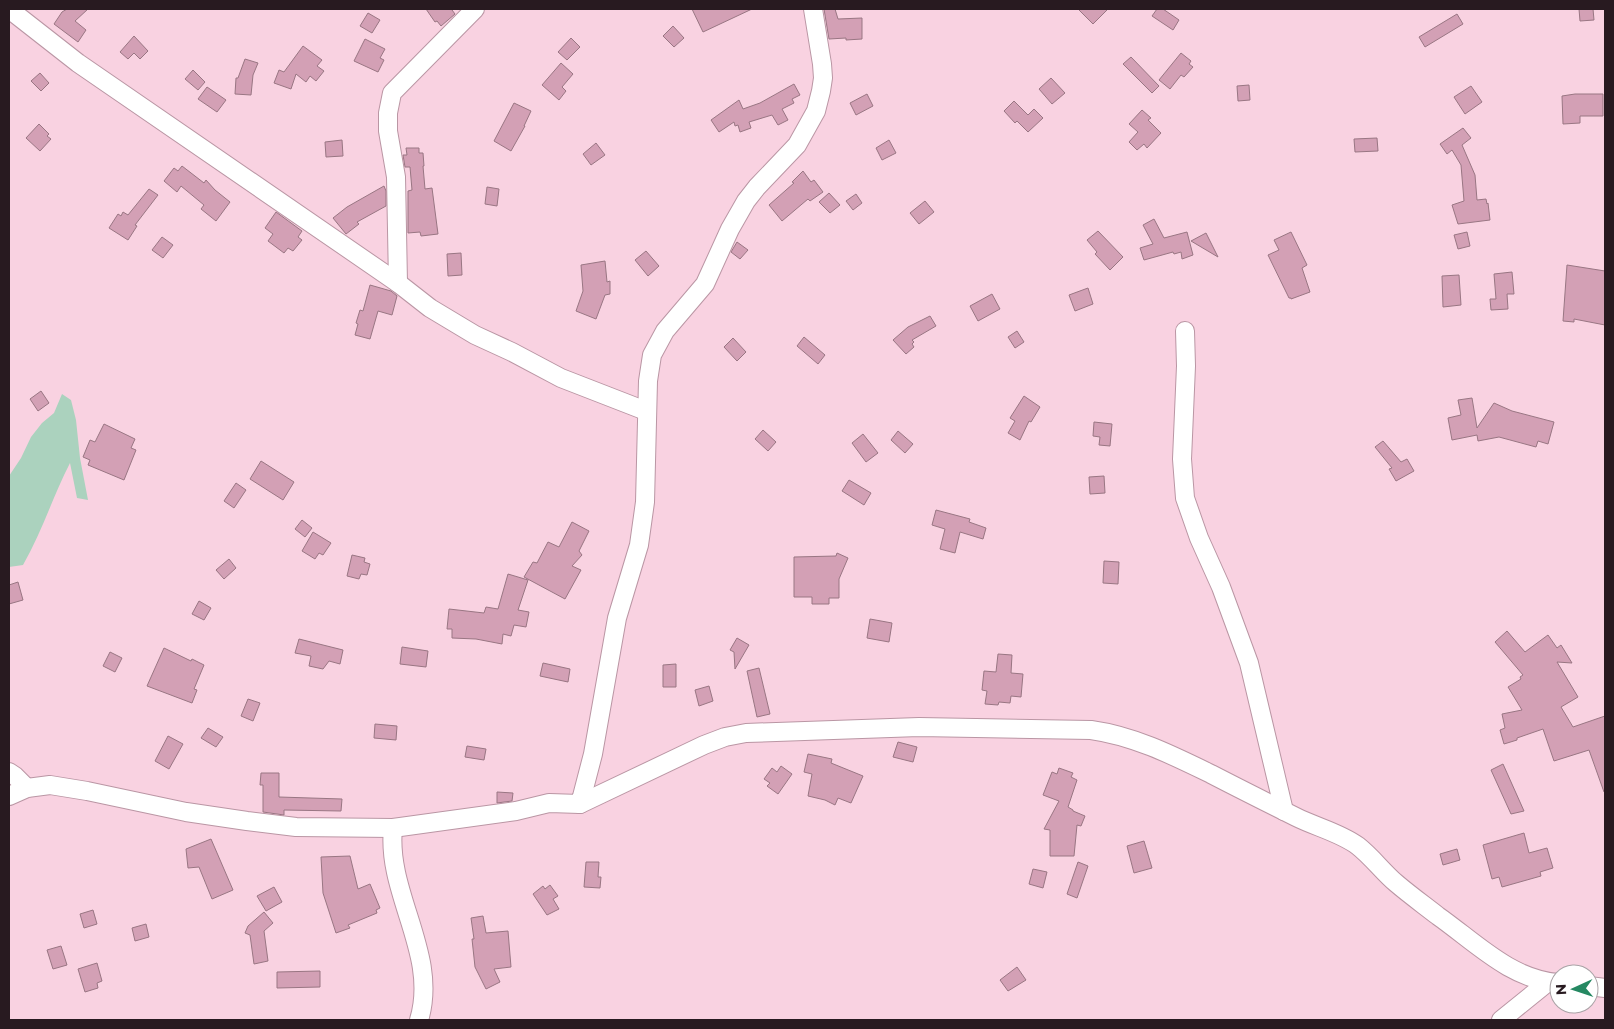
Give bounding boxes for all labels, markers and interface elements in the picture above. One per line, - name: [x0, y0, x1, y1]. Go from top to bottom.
- north arrow: [1549, 964, 1599, 1014]
- text: N: [1552, 984, 1570, 996]

